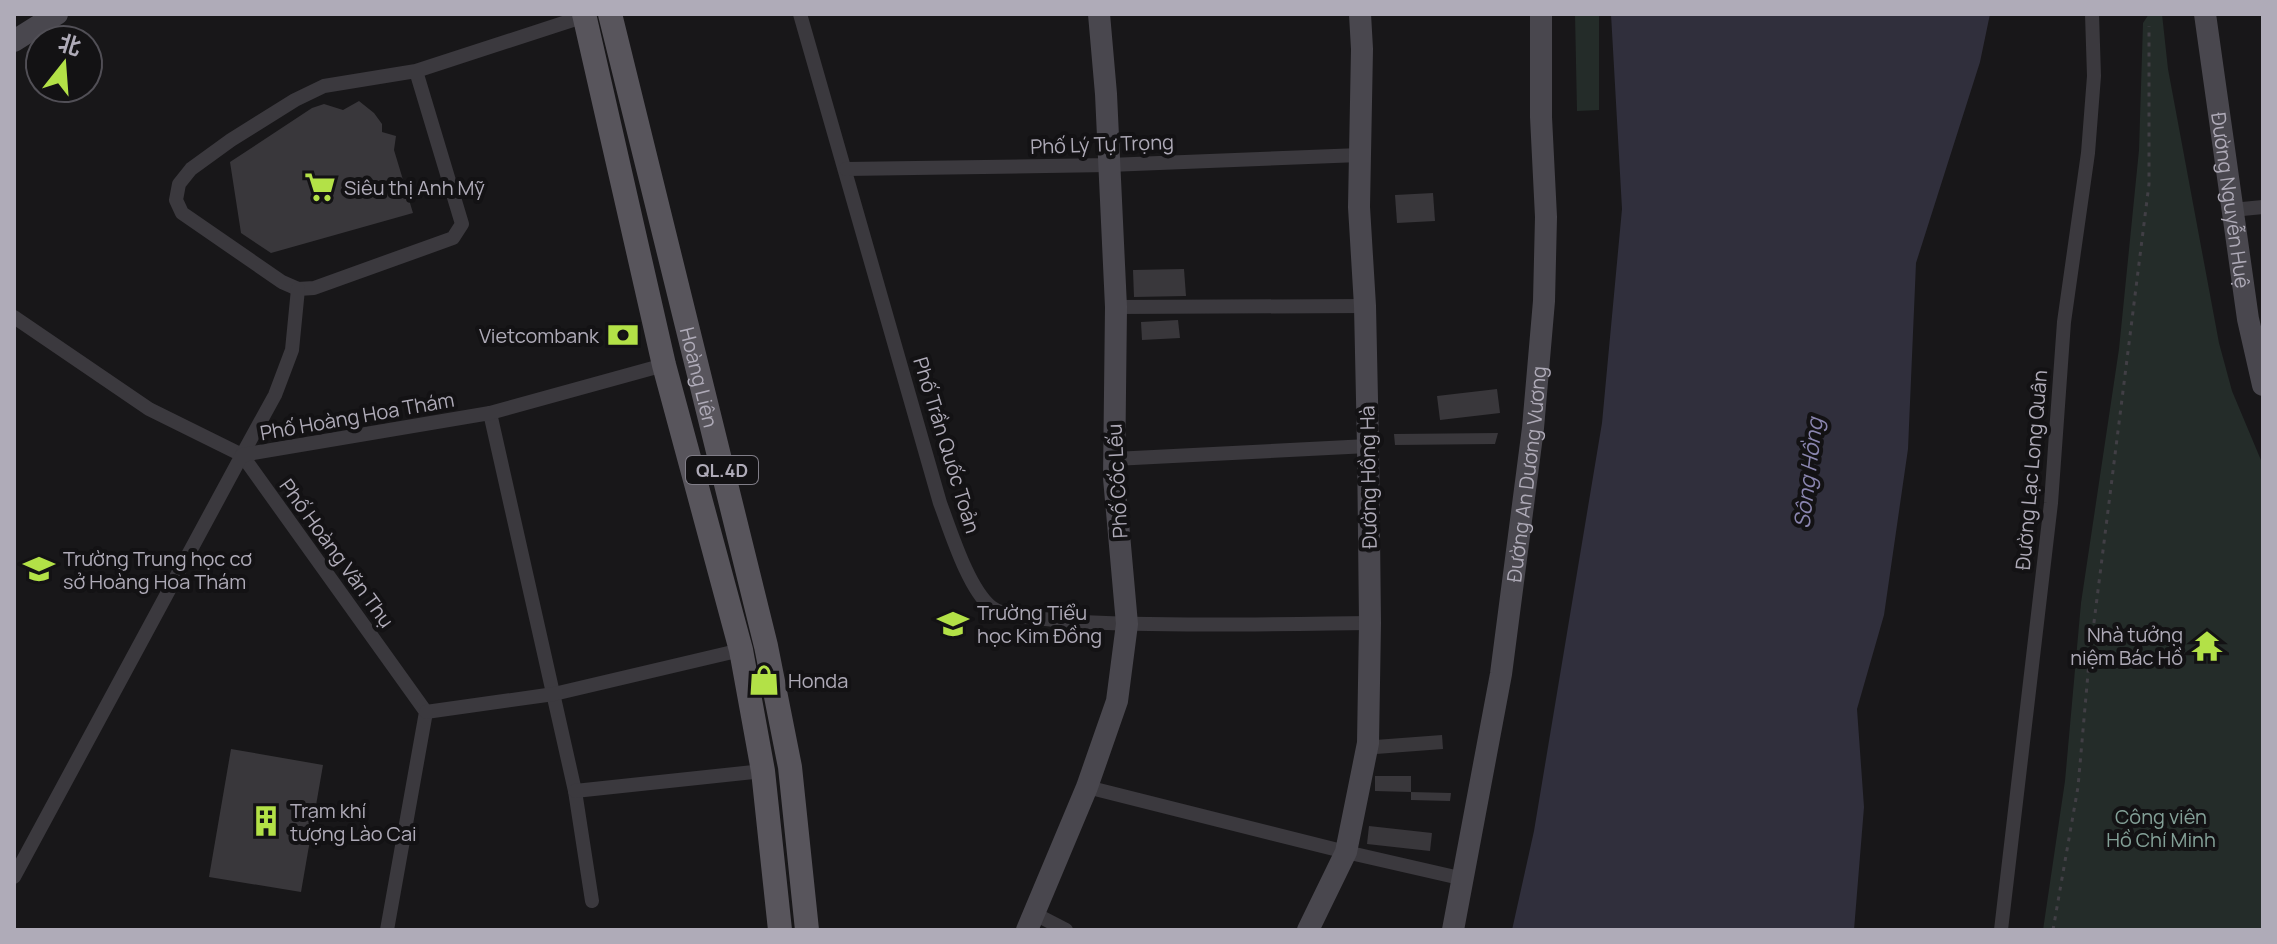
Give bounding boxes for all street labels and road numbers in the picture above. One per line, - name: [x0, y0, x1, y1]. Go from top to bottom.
- street label: Đường Nguyễn Huệ: [2206, 110, 2257, 290]
- street label: Phố Lý Tự Trọng: [1030, 128, 1174, 160]
- street label: Hoàng Liên: [674, 324, 725, 430]
- street label: Phố Trần Quốc Toản: [907, 354, 987, 536]
- street label: Đường An Dương Vương: [1500, 365, 1552, 584]
- street label: Đường Lạc Long Quân: [2009, 369, 2053, 571]
- street label: Phố Hoàng Hoa Thám: [258, 386, 456, 446]
- street label: Đường Hồng Hà: [1353, 405, 1383, 549]
- street label: Phố Cốc Lếu: [1101, 423, 1133, 539]
- road number: QL.4D: [686, 456, 758, 484]
- street label: Phố Hoàng Văn Thụ: [274, 473, 400, 633]

